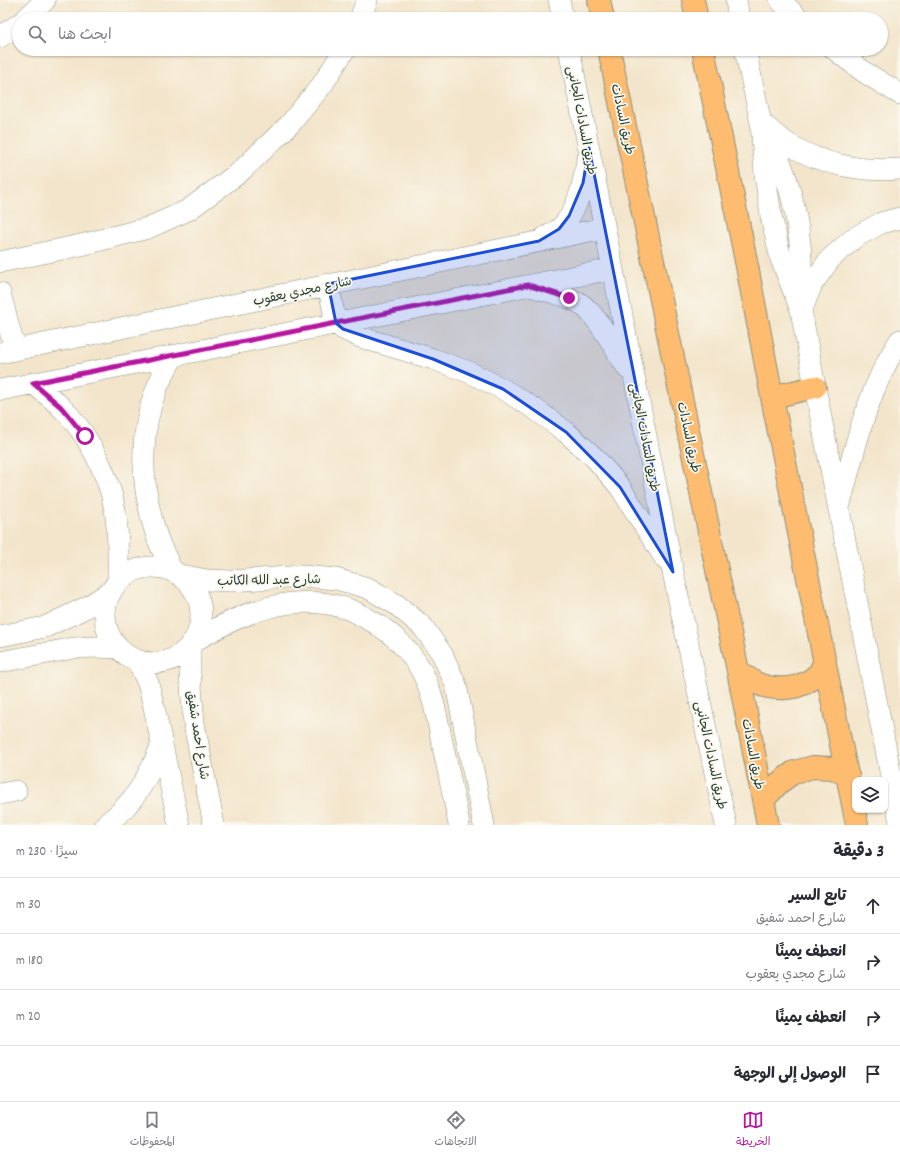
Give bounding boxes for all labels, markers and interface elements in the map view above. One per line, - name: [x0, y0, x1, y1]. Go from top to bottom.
- search box: [12, 12, 888, 56]
- icon: search: [26, 23, 48, 45]
- text: ابحث هنا: [58, 25, 112, 47]
- street label: طريق السادات الجانبى: [561, 64, 600, 177]
- street label: طريق السادات: [605, 82, 638, 157]
- street label: شارع مجدي يعقوب: [251, 273, 354, 312]
- route end: [560, 289, 578, 307]
- street label: طريق السادات الجانبى: [624, 381, 663, 494]
- street label: طريق السادات: [671, 400, 704, 475]
- route start: [76, 427, 94, 445]
- street label: شارع عبد الله الكاتب: [217, 571, 321, 592]
- street label: شارع احمد شفيق: [180, 689, 213, 781]
- street label: طريق السادات الجانبى: [689, 699, 730, 812]
- street label: طريق السادات: [735, 717, 768, 792]
- map controls: [852, 777, 888, 813]
- button: layers: [852, 777, 888, 813]
- text: 3 دقيقة: [833, 841, 884, 865]
- text: سيرًا · 230 m: [16, 843, 78, 862]
- text: تابع السير: [789, 886, 846, 908]
- icon: ahead: [862, 895, 884, 917]
- text: 30 m: [16, 896, 41, 915]
- text: شارع احمد شفيق: [756, 910, 846, 929]
- text: انعطف يمينًا: [776, 942, 846, 964]
- icon: right: [862, 951, 884, 973]
- text: 180 m: [16, 952, 43, 971]
- text: شارع مجدي يعقوب: [745, 966, 846, 985]
- icon: right: [862, 1007, 884, 1029]
- text: 20 m: [16, 1008, 41, 1027]
- text: انعطف يمينًا: [776, 1008, 846, 1030]
- icon: arrive: [862, 1063, 884, 1085]
- text: الوصول إلى الوجهة: [734, 1064, 846, 1086]
- tab: المحفوظات: [130, 1109, 175, 1151]
- tab: الاتجاهات: [434, 1109, 477, 1151]
- tab: الخريطة: [736, 1109, 770, 1151]

